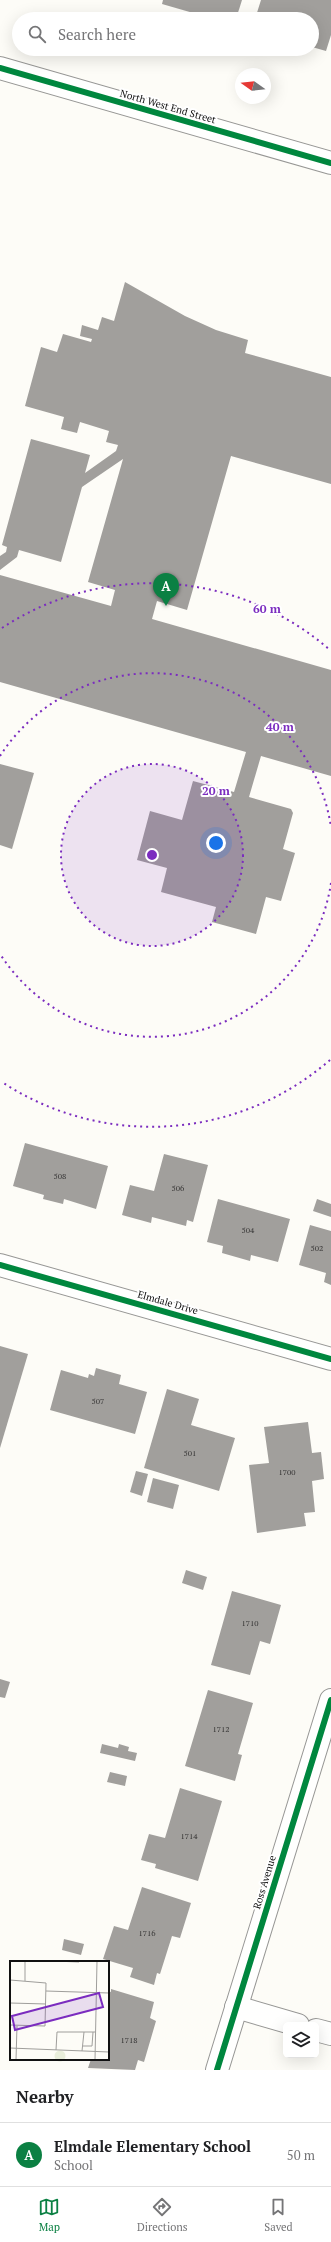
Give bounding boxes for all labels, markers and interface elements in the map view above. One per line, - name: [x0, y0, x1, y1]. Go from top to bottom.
- search box: [12, 12, 319, 56]
- icon: search: [26, 23, 48, 45]
- text: Search here: [58, 24, 136, 44]
- north arrow: [235, 68, 271, 104]
- street label: North West End Street: [118, 87, 218, 126]
- pin: A: [153, 573, 179, 606]
- text: 60 m: [253, 601, 281, 616]
- text: 40 m: [266, 719, 294, 734]
- text: 20 m: [202, 783, 230, 798]
- your location: [206, 833, 226, 853]
- centre of rings: [145, 848, 159, 862]
- house number: 508: [54, 1171, 66, 1181]
- house number: 506: [172, 1183, 185, 1193]
- house number: 504: [242, 1225, 255, 1235]
- house number: 502: [311, 1243, 323, 1253]
- street label: Elmdale Drive: [136, 1288, 200, 1317]
- house number: 507: [92, 1396, 104, 1406]
- house number: 501: [184, 1448, 196, 1458]
- house number: 1700: [278, 1467, 296, 1477]
- house number: 1710: [241, 1618, 259, 1628]
- house number: 1712: [212, 1724, 230, 1734]
- house number: 1714: [180, 1831, 198, 1841]
- street label: Ross Avenue: [250, 1854, 279, 1911]
- house number: 1716: [138, 1928, 156, 1938]
- inset map: [10, 1961, 109, 2060]
- map controls: [283, 2022, 319, 2058]
- button: layers: [283, 2022, 319, 2058]
- house number: 1718: [120, 2035, 138, 2045]
- text: Nearby: [16, 2085, 74, 2108]
- text: Elmdale Elementary School: [54, 2136, 251, 2156]
- text: A: [24, 2146, 34, 2164]
- text: 50 m: [287, 2146, 315, 2164]
- text: School: [54, 2156, 93, 2174]
- tab: Map: [38, 2196, 60, 2234]
- tab: Directions: [137, 2196, 188, 2234]
- tab: Saved: [264, 2196, 293, 2234]

